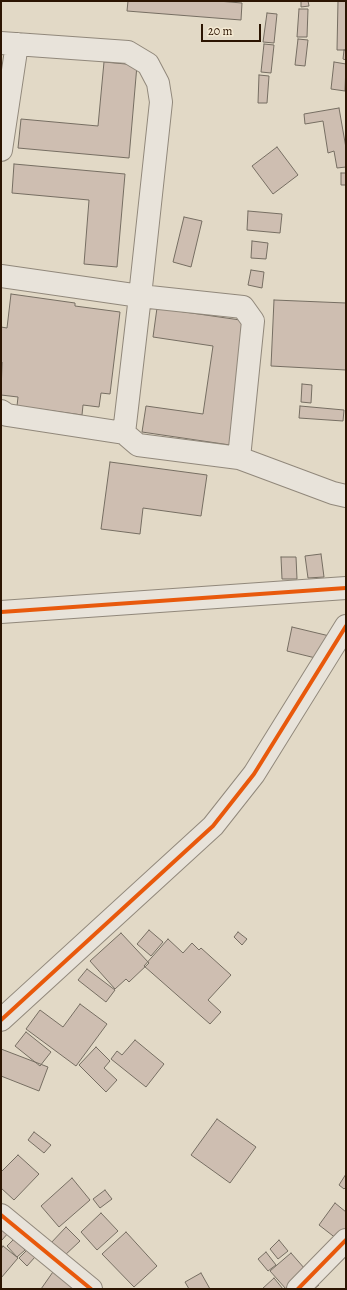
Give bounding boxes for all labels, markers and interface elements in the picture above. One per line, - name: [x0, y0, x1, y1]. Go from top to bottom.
- scale bar: [203, 16, 263, 42]
- text: 20 m: [208, 23, 232, 39]

